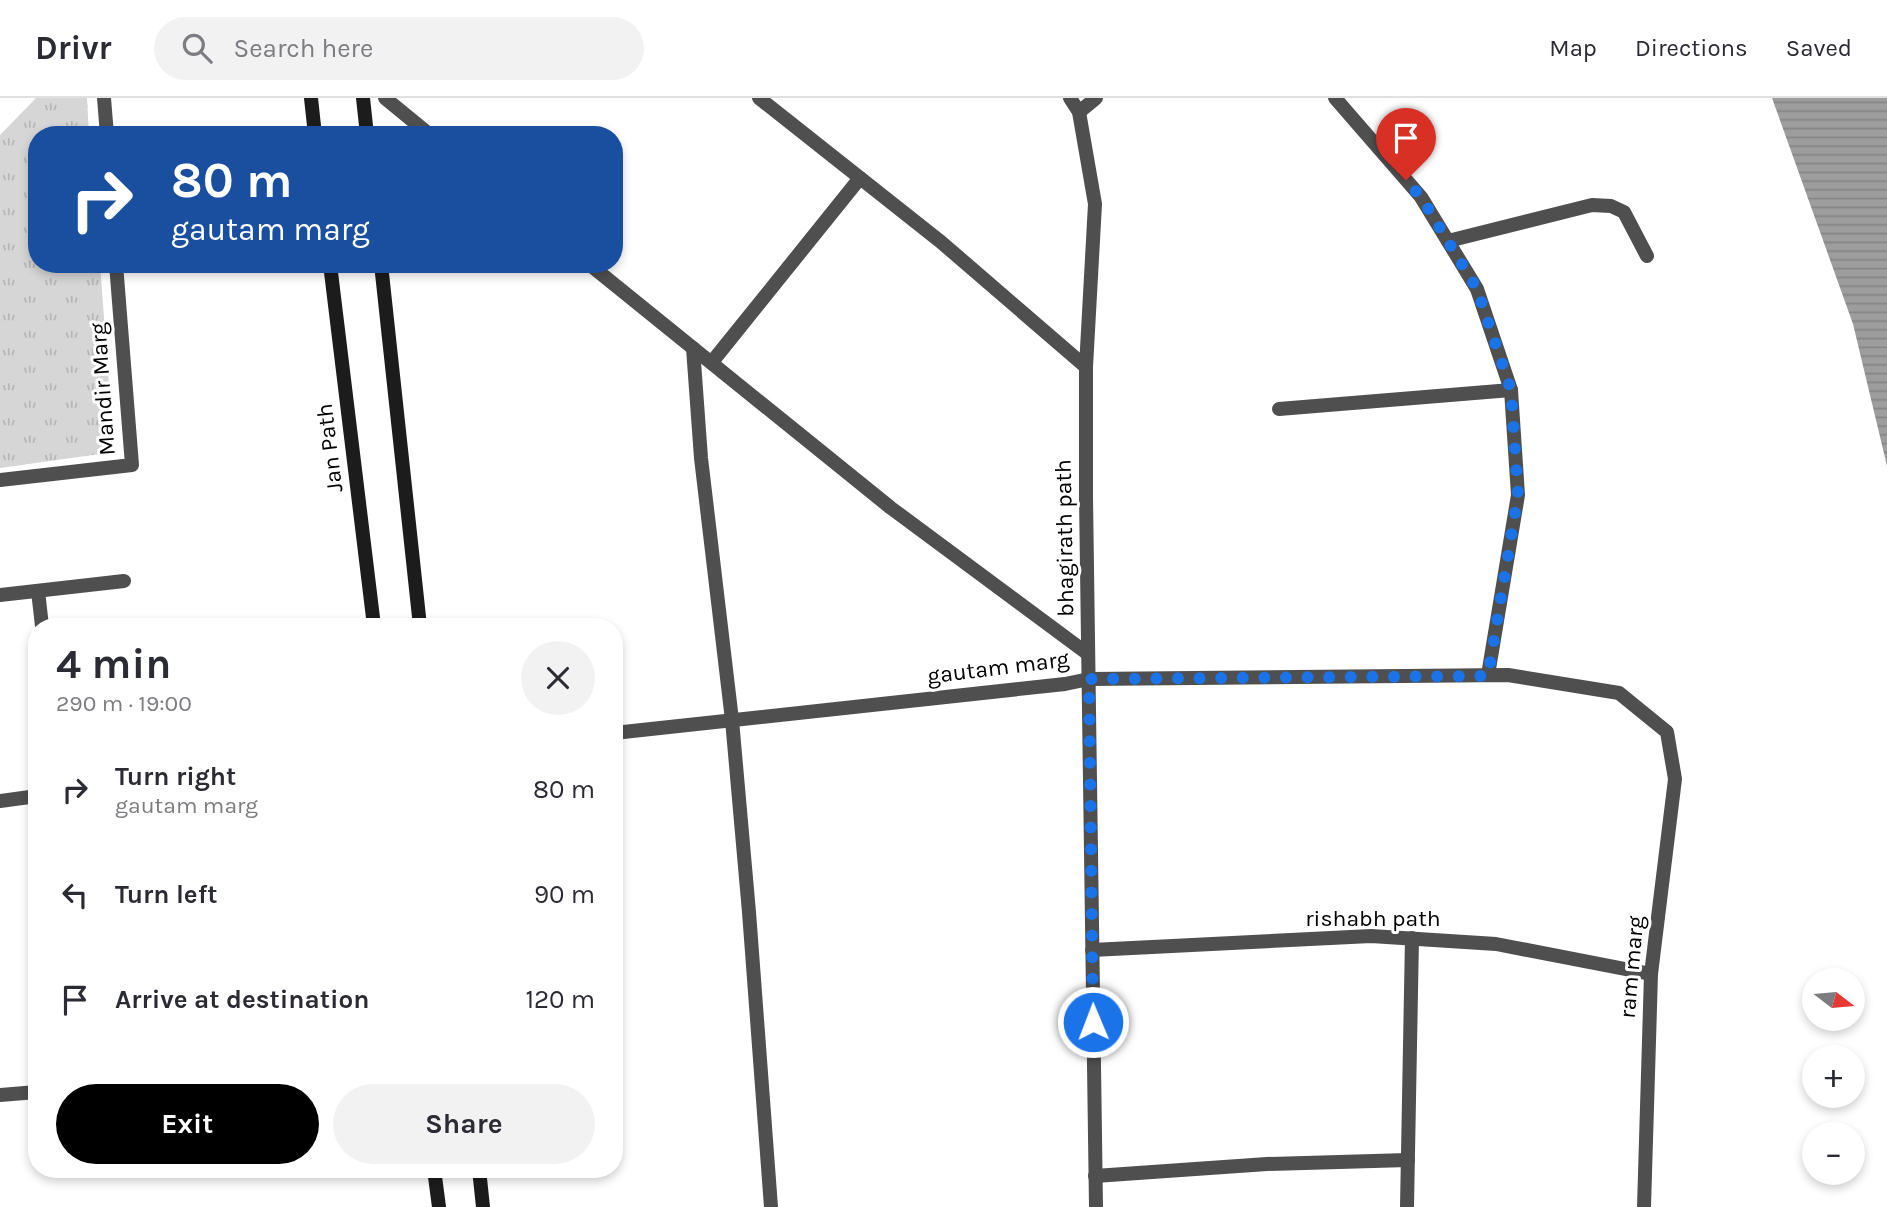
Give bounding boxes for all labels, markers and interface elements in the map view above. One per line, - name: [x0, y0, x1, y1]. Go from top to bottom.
- search box: [154, 17, 644, 80]
- text: Drivr: [35, 29, 112, 67]
- icon: search: [178, 29, 216, 67]
- text: Search here: [234, 33, 373, 64]
- text: Map: [1549, 34, 1597, 62]
- text: Directions: [1635, 34, 1748, 62]
- text: Saved: [1786, 34, 1852, 62]
- pin: [1376, 108, 1436, 180]
- icon: arrive: [1387, 119, 1425, 157]
- text: 80 m: [171, 152, 293, 209]
- icon: right: [56, 154, 147, 245]
- text: gautam marg: [171, 211, 370, 248]
- street label: Mandir Marg: [84, 321, 121, 456]
- street label: Jan Path: [311, 402, 348, 494]
- street label: bhagirath path: [1050, 459, 1079, 617]
- text: 4 min: [56, 639, 171, 689]
- button: close: [521, 641, 595, 715]
- street label: gautam marg: [925, 645, 1071, 690]
- text: 290 m · 19:00: [56, 690, 192, 717]
- text: Turn right: [115, 761, 236, 792]
- icon: right: [56, 771, 94, 809]
- text: 80 m: [533, 774, 595, 805]
- text: gautam marg: [115, 792, 258, 819]
- icon: left: [56, 876, 94, 914]
- text: Turn left: [115, 879, 217, 910]
- text: 90 m: [534, 879, 595, 910]
- street label: rishabh path: [1305, 905, 1441, 932]
- street label: ram marg: [1614, 915, 1649, 1020]
- north arrow: [1802, 968, 1866, 1031]
- map controls: [1802, 968, 1865, 1185]
- icon: arrive: [56, 981, 94, 1019]
- text: Arrive at destination: [115, 984, 369, 1015]
- text: 120 m: [525, 984, 595, 1015]
- position arrow: [1056, 985, 1130, 1059]
- button: +: [1802, 1045, 1865, 1108]
- button: Exit: [56, 1084, 319, 1164]
- button: Share: [333, 1084, 595, 1164]
- button: −: [1802, 1122, 1865, 1185]

